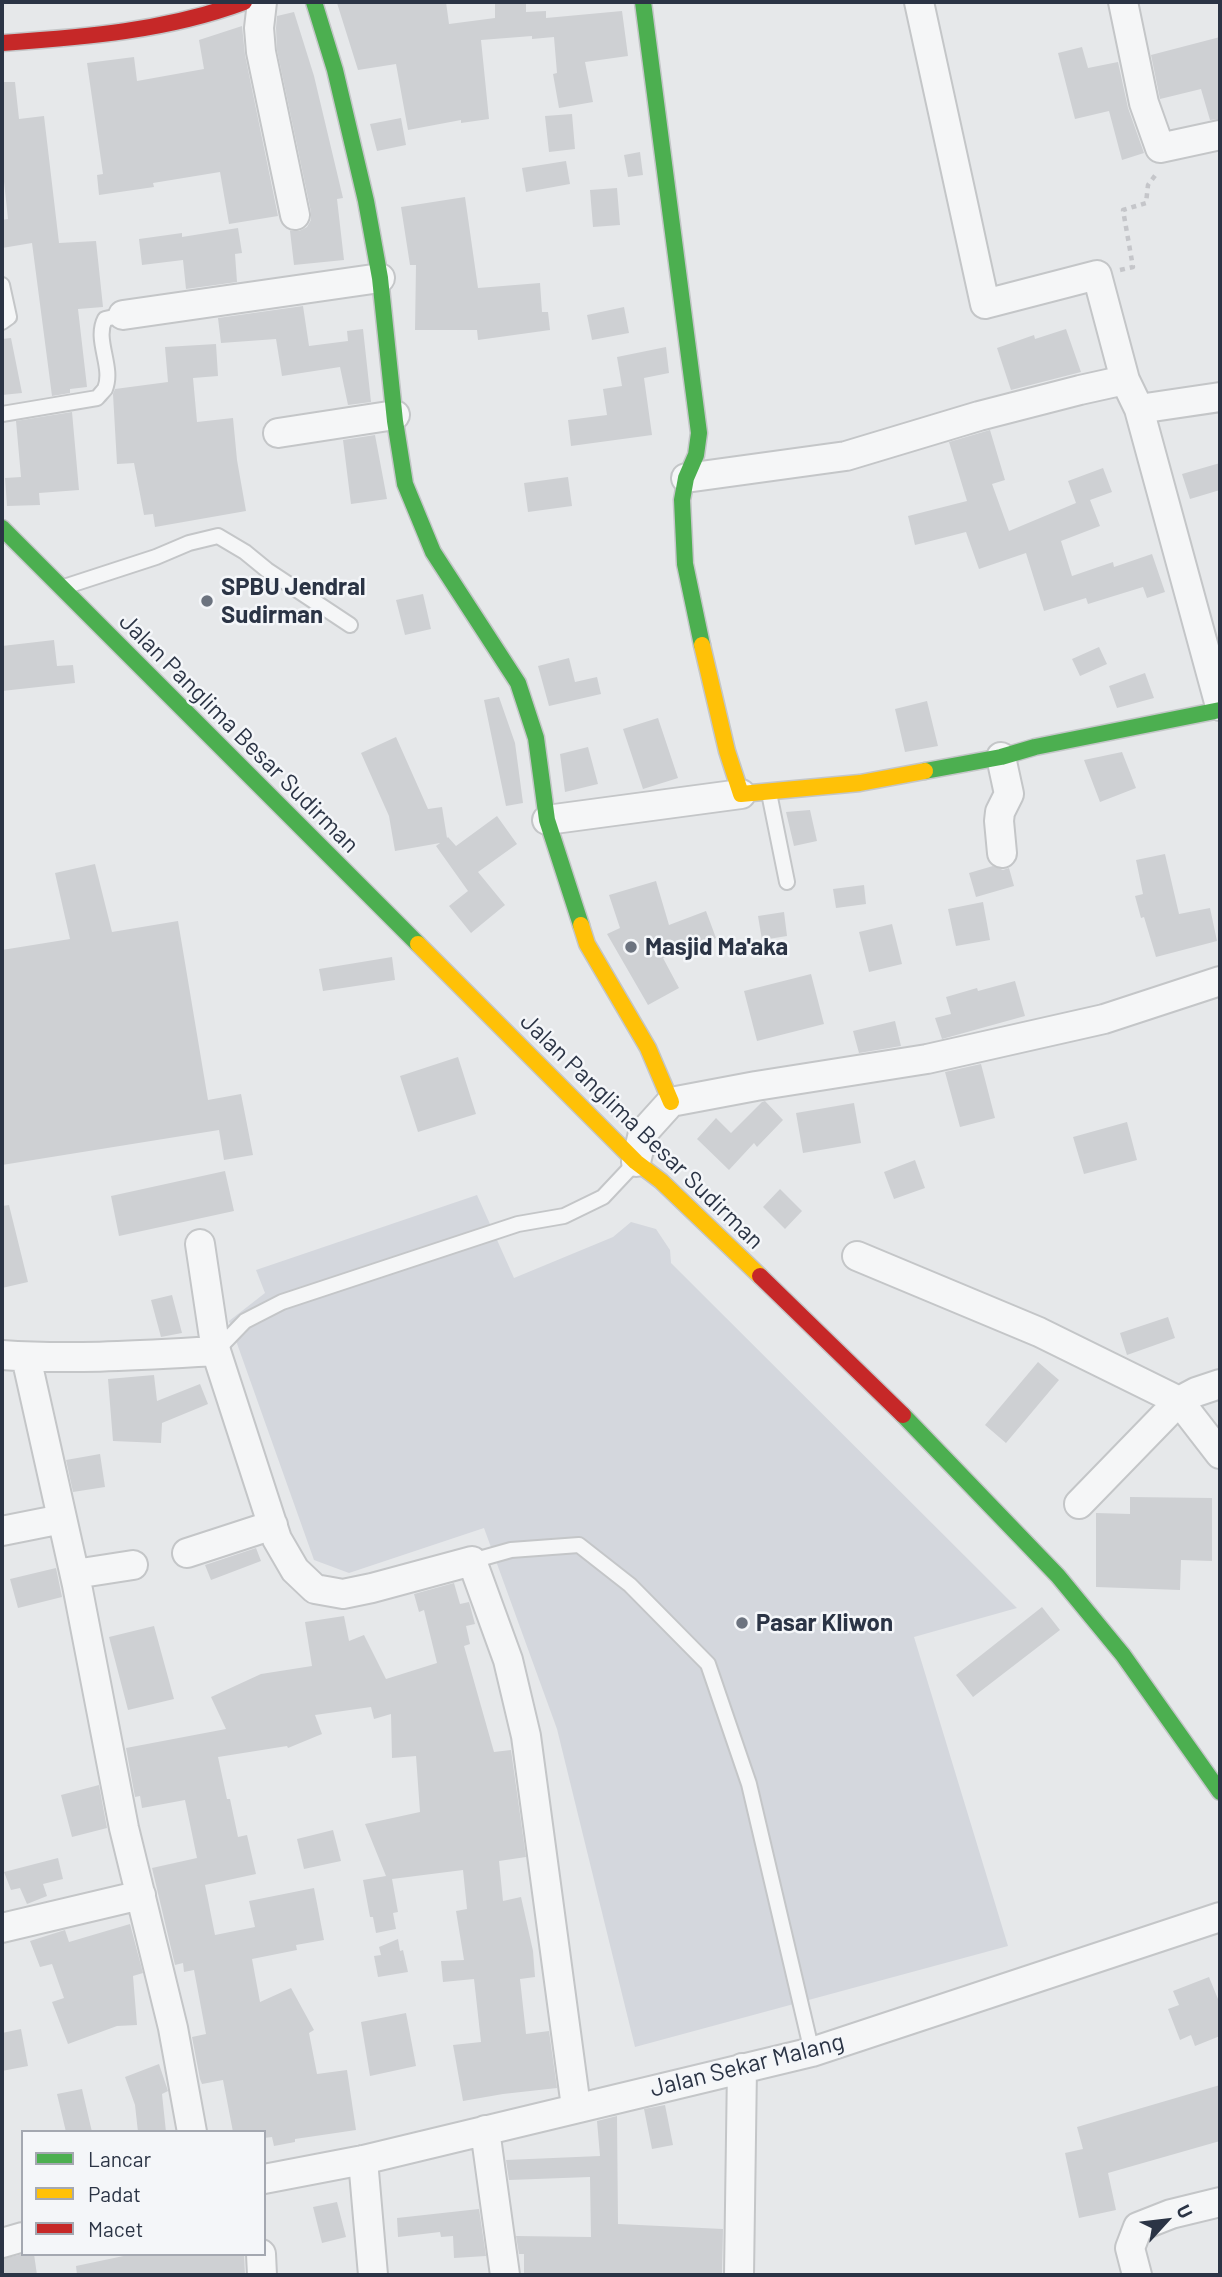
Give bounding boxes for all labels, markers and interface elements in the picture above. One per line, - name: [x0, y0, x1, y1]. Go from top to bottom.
- place label: SPBU Jendral Sudirman: [221, 573, 366, 629]
- marker: SPBU Jendral Sudirman: [199, 593, 215, 609]
- street label: Jalan Panglima Besar Sudirman: [113, 607, 365, 859]
- place label: Masjid Ma'aka: [645, 933, 788, 961]
- marker: Masjid Ma'aka: [623, 939, 639, 955]
- street label: Jalan Panglima Besar Sudirman: [514, 1007, 770, 1255]
- place label: Pasar Kliwon: [756, 1609, 893, 1637]
- marker: Pasar Kliwon: [734, 1615, 750, 1631]
- street label: Jalan Sekar Malang: [647, 2027, 847, 2103]
- legend: [21, 2130, 266, 2256]
- text: Lancar: [88, 2146, 151, 2171]
- text: Padat: [88, 2181, 141, 2206]
- north arrow: [1131, 2186, 1201, 2256]
- text: U: [1172, 2201, 1198, 2222]
- text: Macet: [88, 2216, 143, 2241]

